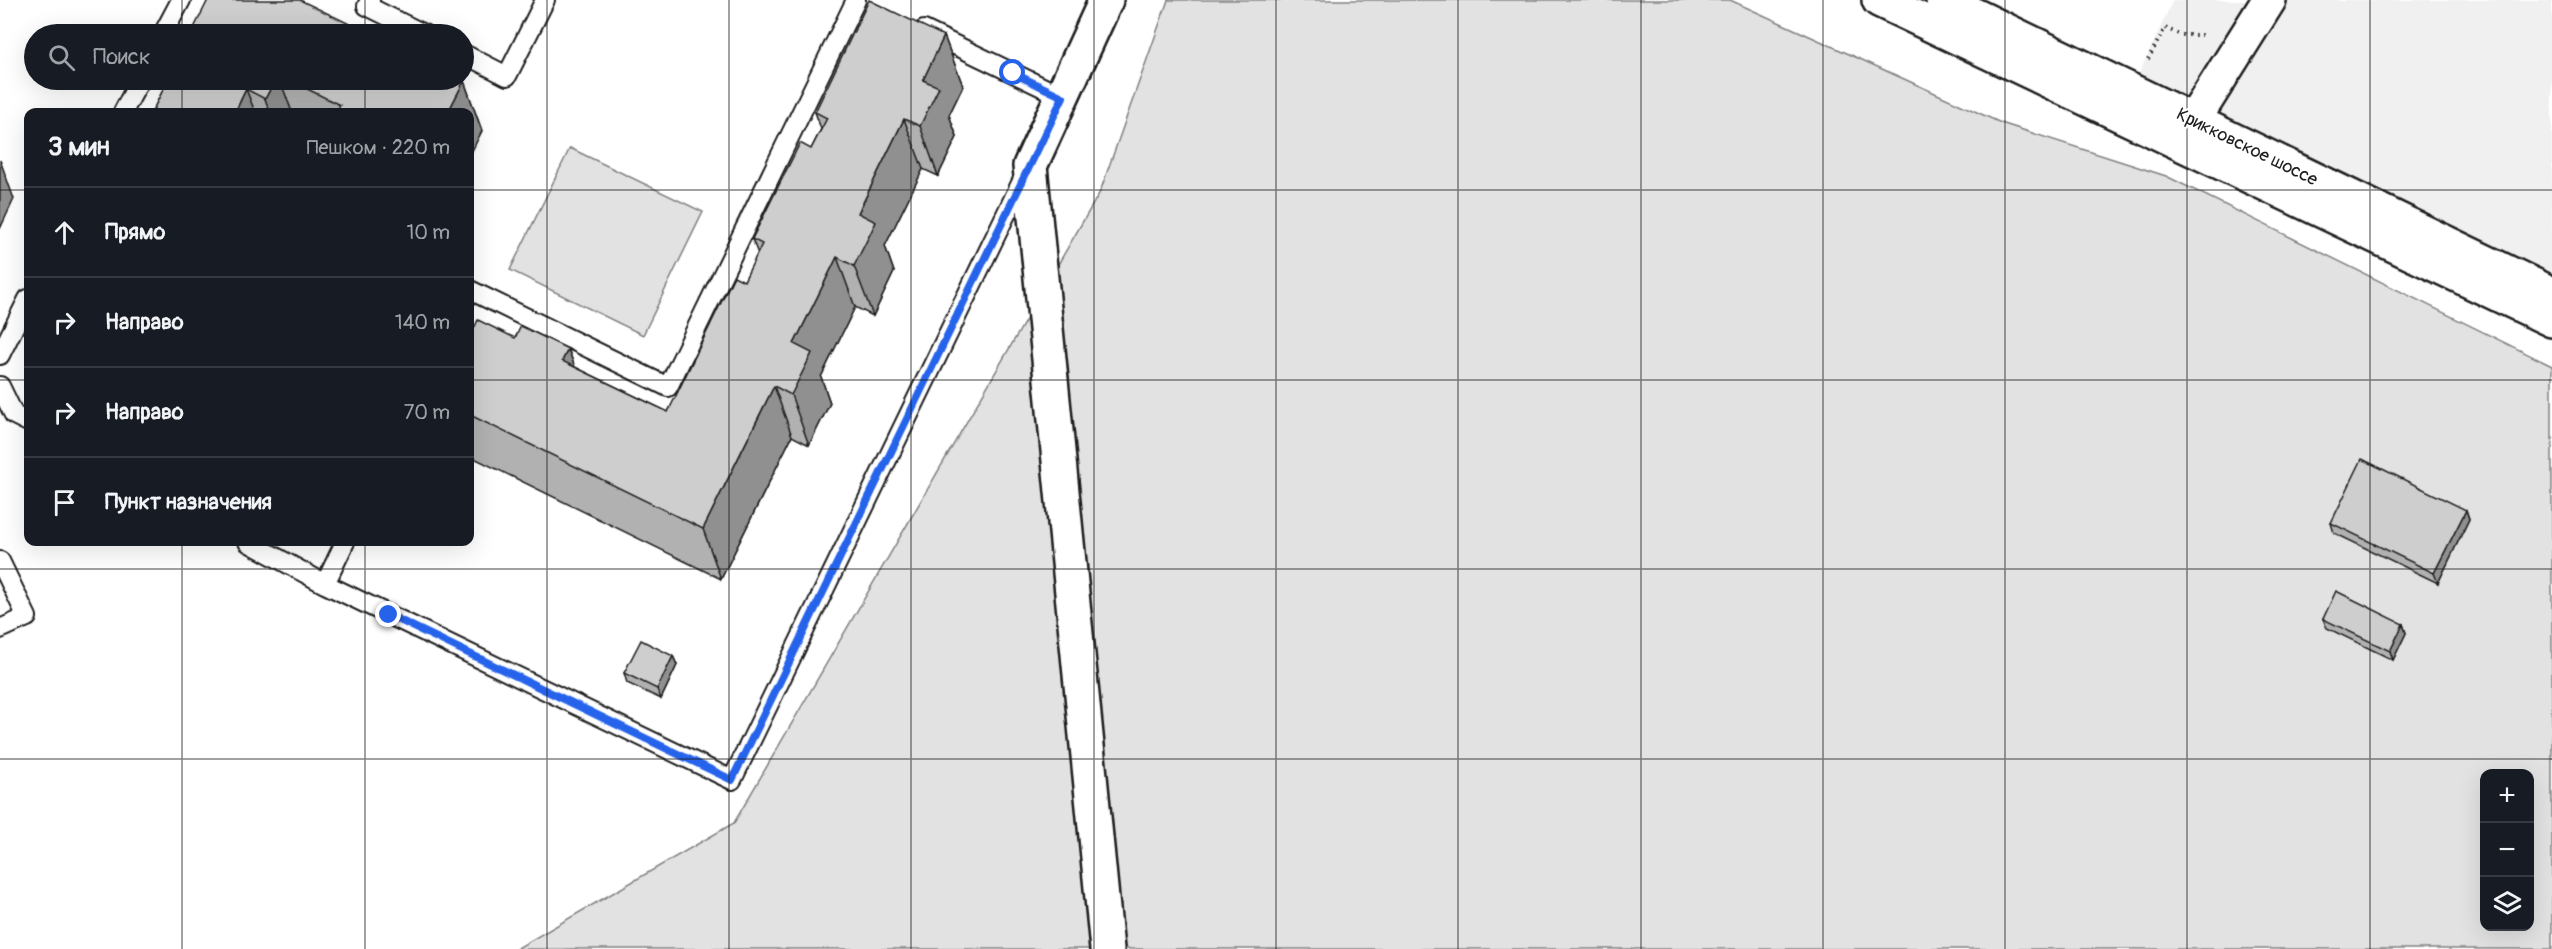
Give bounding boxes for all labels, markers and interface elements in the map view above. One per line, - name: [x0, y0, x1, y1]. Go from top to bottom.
- search box: [24, 24, 474, 90]
- icon: search: [45, 41, 78, 74]
- text: Поиск: [93, 43, 150, 71]
- route start: [999, 59, 1025, 85]
- street label: Крикковское шоссе: [2173, 103, 2322, 191]
- text: 3 мин: [48, 131, 110, 163]
- text: Пешком · 220 m: [306, 135, 450, 160]
- icon: ahead: [48, 216, 81, 249]
- text: Прямо: [105, 218, 165, 246]
- text: 10 m: [406, 220, 450, 245]
- icon: right: [48, 306, 81, 339]
- text: Направо: [105, 308, 184, 336]
- text: 140 m: [395, 310, 450, 335]
- icon: right: [48, 396, 81, 429]
- text: Направо: [105, 398, 184, 426]
- text: 70 m: [404, 400, 450, 425]
- icon: arrive: [48, 486, 81, 519]
- text: Пункт назначения: [105, 488, 272, 516]
- route end: [375, 601, 401, 627]
- map controls: [2480, 769, 2534, 931]
- button: +: [2480, 769, 2534, 823]
- button: −: [2480, 823, 2534, 877]
- button: layers: [2480, 877, 2534, 931]

